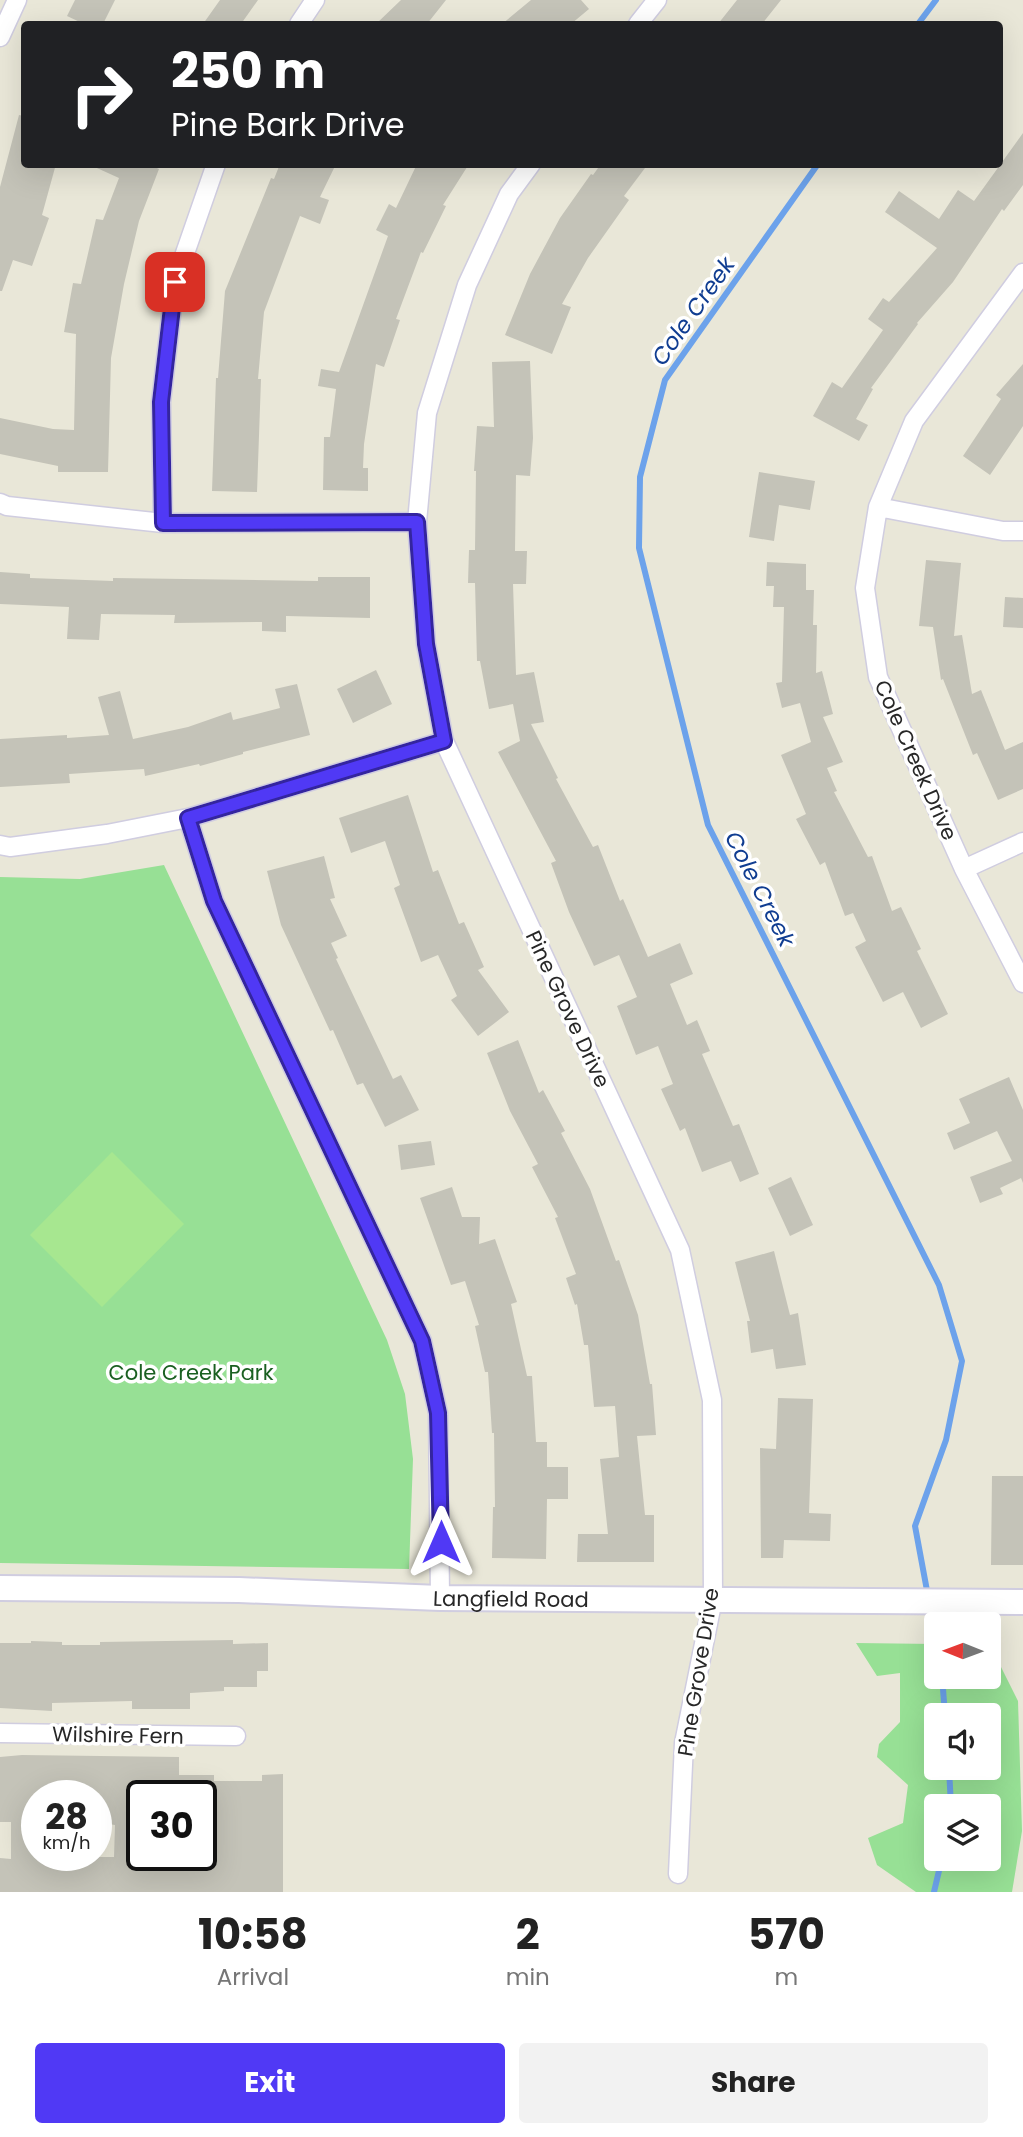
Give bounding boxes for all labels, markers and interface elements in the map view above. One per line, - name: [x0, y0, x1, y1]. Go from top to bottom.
- text: 250 m: [171, 37, 325, 105]
- icon: right: [56, 49, 147, 140]
- text: Pine Bark Drive: [171, 102, 405, 147]
- water label: Cole Creek: [644, 249, 743, 372]
- pin: [145, 252, 205, 312]
- icon: arrive: [156, 263, 194, 301]
- street label: Cole Creek Drive: [868, 675, 964, 845]
- water label: Cole Creek: [717, 826, 803, 953]
- street label: Pine Grove Drive: [519, 926, 617, 1092]
- park label: Cole Creek Park: [109, 1358, 274, 1387]
- position arrow: [404, 1505, 478, 1579]
- street label: Langfield Road: [432, 1583, 589, 1614]
- street label: Pine Grove Drive: [670, 1586, 726, 1758]
- north arrow: [924, 1612, 1001, 1689]
- map controls: [924, 1612, 1001, 1871]
- button: sound: [924, 1703, 1001, 1780]
- street label: Wilshire Fern: [52, 1719, 184, 1751]
- speed limit sign: 30: [126, 1780, 217, 1871]
- text: 28: [45, 1792, 88, 1841]
- button: layers: [924, 1794, 1001, 1871]
- text: km/h: [43, 1830, 90, 1855]
- text: 10:58: [198, 1905, 308, 1964]
- text: 2: [516, 1905, 540, 1964]
- text: 570: [748, 1905, 825, 1964]
- text: Arrival: [217, 1961, 289, 1993]
- text: min: [506, 1961, 550, 1993]
- text: m: [775, 1961, 798, 1993]
- button: Exit: [35, 2043, 505, 2123]
- button: Share: [519, 2043, 988, 2123]

